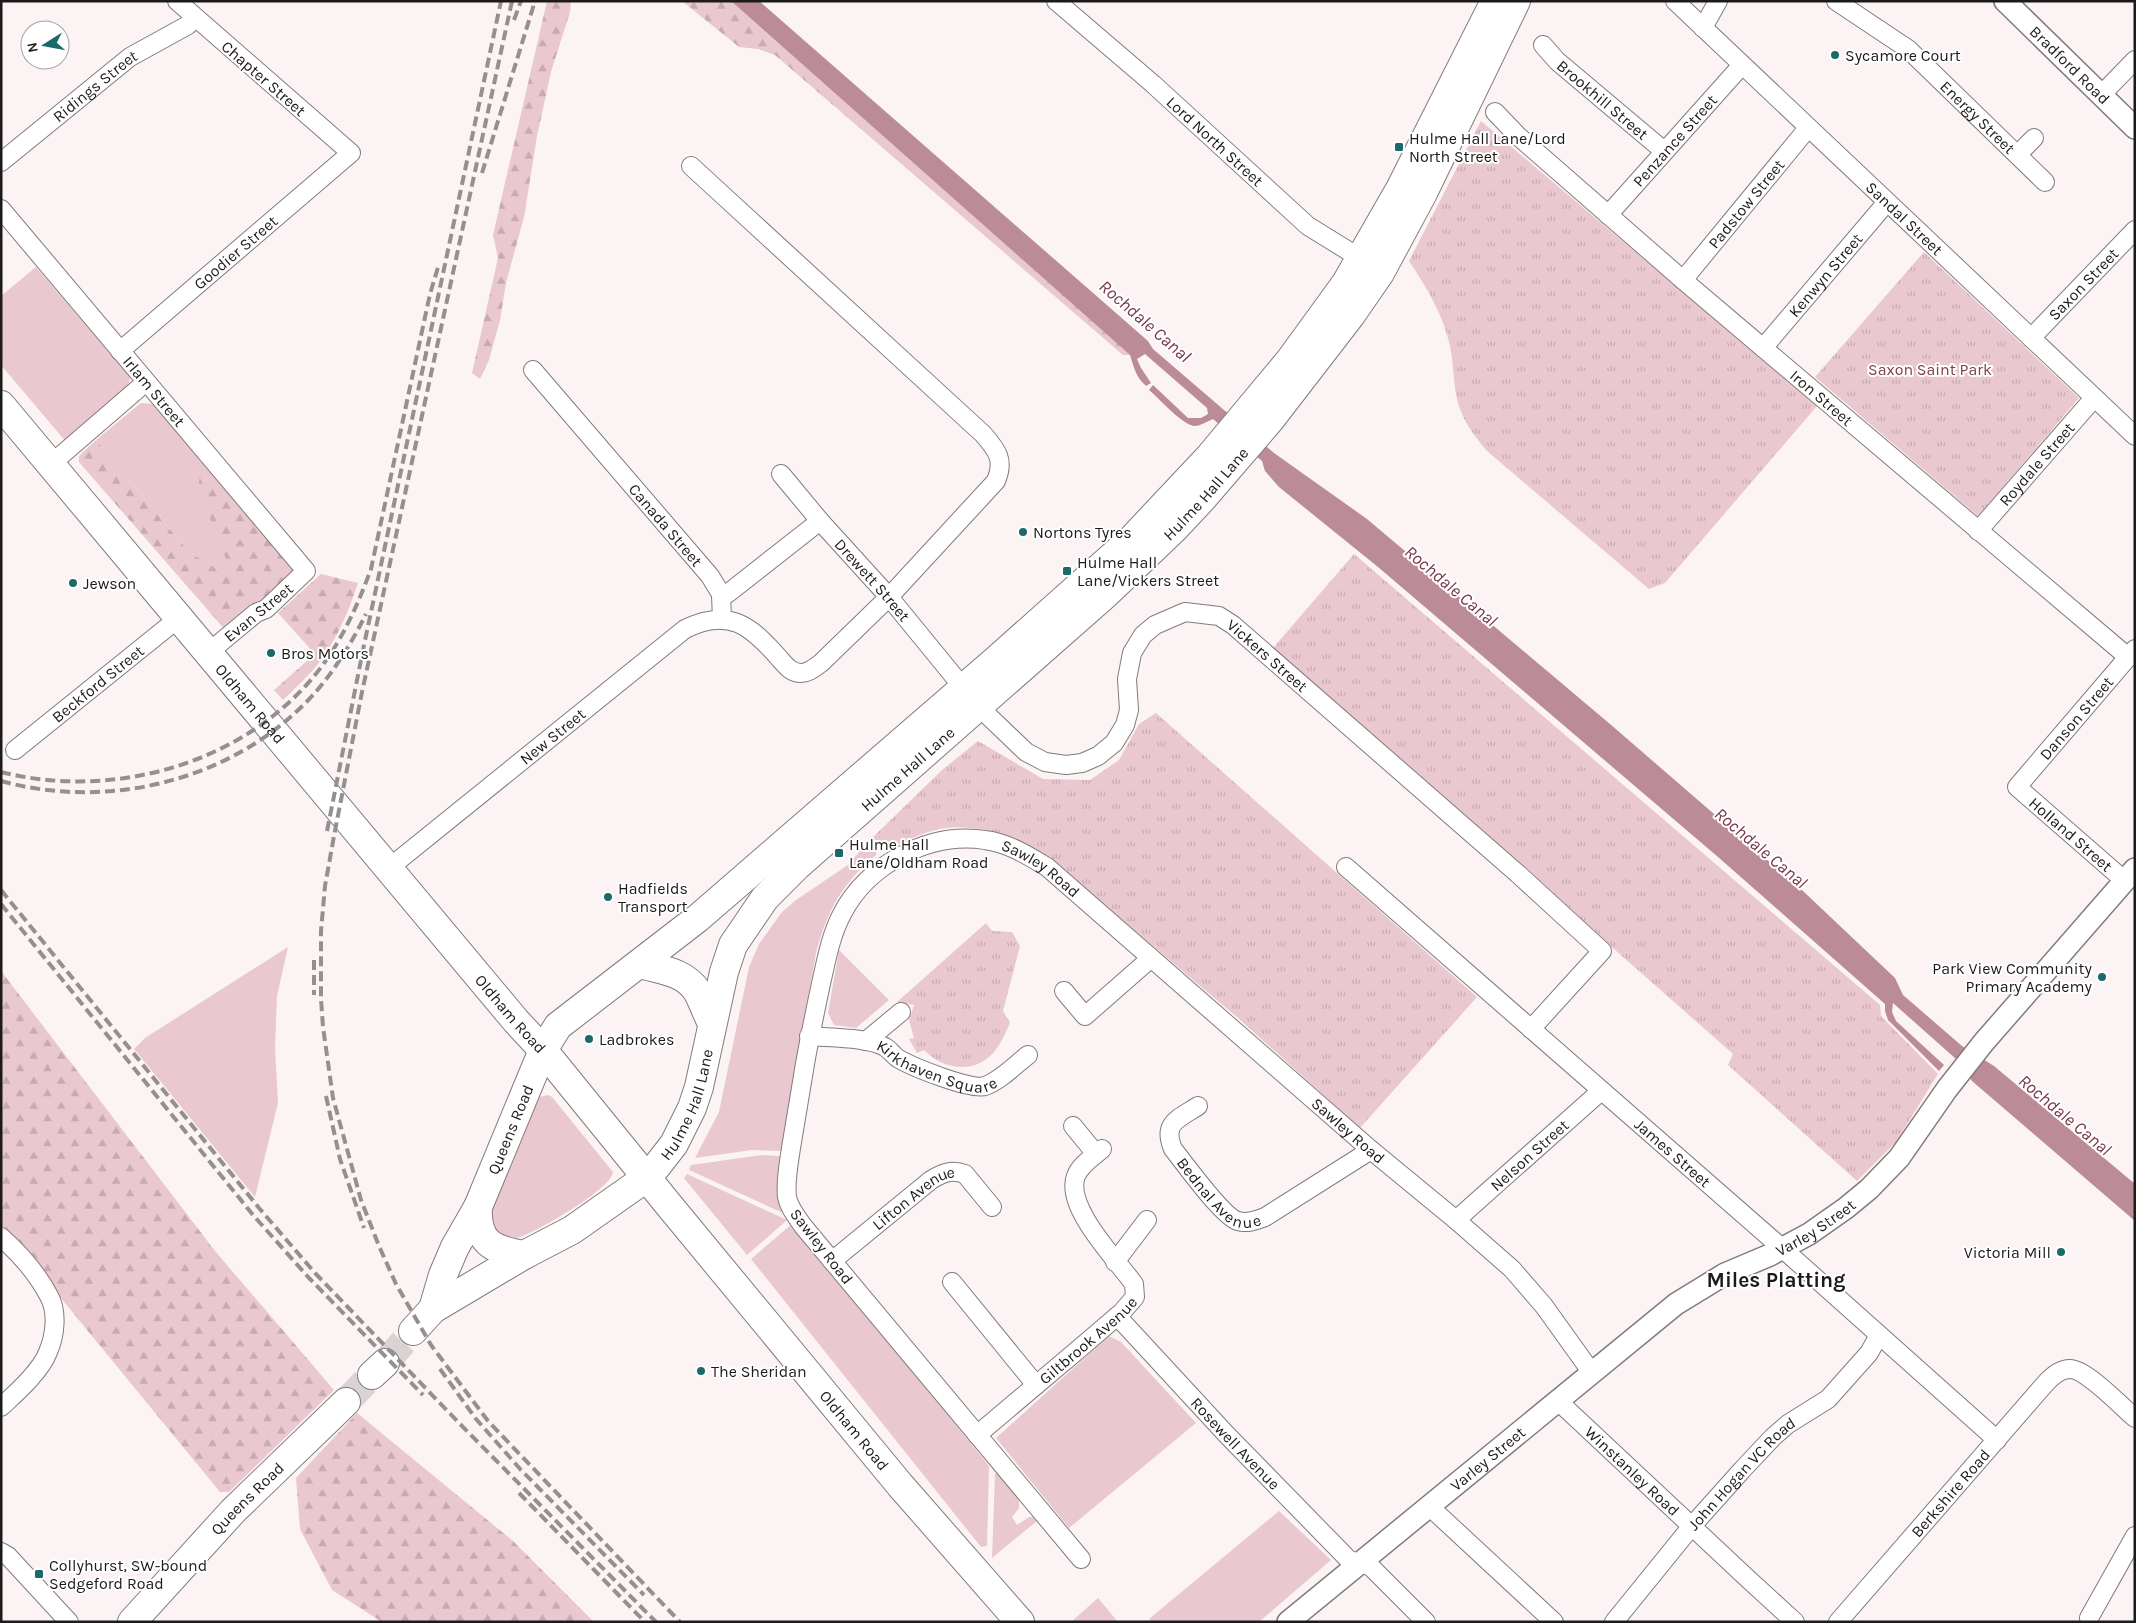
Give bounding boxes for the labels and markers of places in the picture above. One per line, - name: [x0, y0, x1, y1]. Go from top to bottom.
- place label: Sycamore Court: [1845, 46, 1961, 65]
- marker: Sycamore Court: [1829, 49, 1841, 61]
- place label: Hulme Hall Lane/Lord North Street: [1409, 129, 1566, 166]
- marker: Hulme Hall Lane/Lord North Street: [1393, 141, 1405, 153]
- place label: Nortons Tyres: [1033, 523, 1132, 542]
- marker: Nortons Tyres: [1017, 526, 1029, 538]
- place label: Hulme Hall Lane/Vickers Street: [1077, 553, 1219, 590]
- marker: Hulme Hall Lane/Vickers Street: [1061, 565, 1073, 577]
- place label: Jewson: [83, 574, 136, 593]
- marker: Jewson: [67, 577, 79, 589]
- place label: Bros Motors: [281, 644, 369, 663]
- marker: Bros Motors: [265, 647, 277, 659]
- place label: Hulme Hall Lane/Oldham Road: [849, 835, 988, 872]
- marker: Hulme Hall Lane/Oldham Road: [833, 847, 845, 859]
- place label: Hadfields Transport: [618, 879, 688, 916]
- marker: Hadfields Transport: [602, 891, 614, 903]
- place label: Park View Community Primary Academy: [1932, 959, 2093, 996]
- marker: Park View Community Primary Academy: [2096, 971, 2108, 983]
- place label: Ladbrokes: [599, 1030, 674, 1049]
- marker: Ladbrokes: [583, 1033, 595, 1045]
- place label: Victoria Mill: [1964, 1243, 2051, 1262]
- marker: Victoria Mill: [2055, 1246, 2067, 1258]
- place label: The Sheridan: [711, 1362, 807, 1381]
- marker: The Sheridan: [695, 1365, 707, 1377]
- place label: Collyhurst, SW-bound Sedgeford Road: [49, 1556, 207, 1593]
- marker: Collyhurst, SW-bound Sedgeford Road: [33, 1568, 45, 1580]

